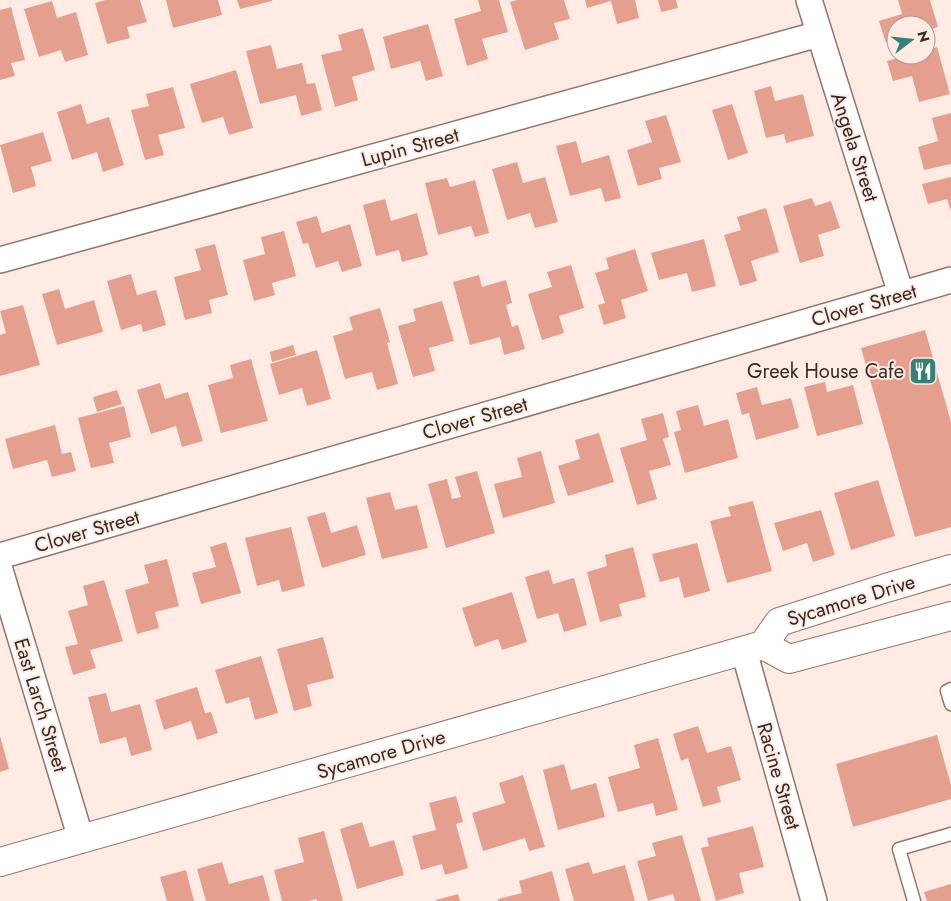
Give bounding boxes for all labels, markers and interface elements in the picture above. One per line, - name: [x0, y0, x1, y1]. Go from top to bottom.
- north arrow: [886, 15, 936, 65]
- text: N: [912, 28, 935, 45]
- street label: Angela Street: [823, 89, 886, 206]
- street label: Lupin Street: [358, 120, 462, 174]
- street label: Clover Street: [808, 277, 920, 334]
- restaurant icon: Greek House Cafe: [908, 356, 938, 386]
- place label: Greek House Cafe: [747, 357, 904, 386]
- street label: Clover Street: [419, 390, 531, 447]
- street label: Clover Street: [31, 503, 143, 560]
- street label: Sycamore Drive: [784, 567, 919, 634]
- street label: East Larch Street: [6, 635, 75, 776]
- street label: Racine Street: [749, 719, 808, 833]
- street label: Sycamore Drive: [313, 722, 449, 787]

